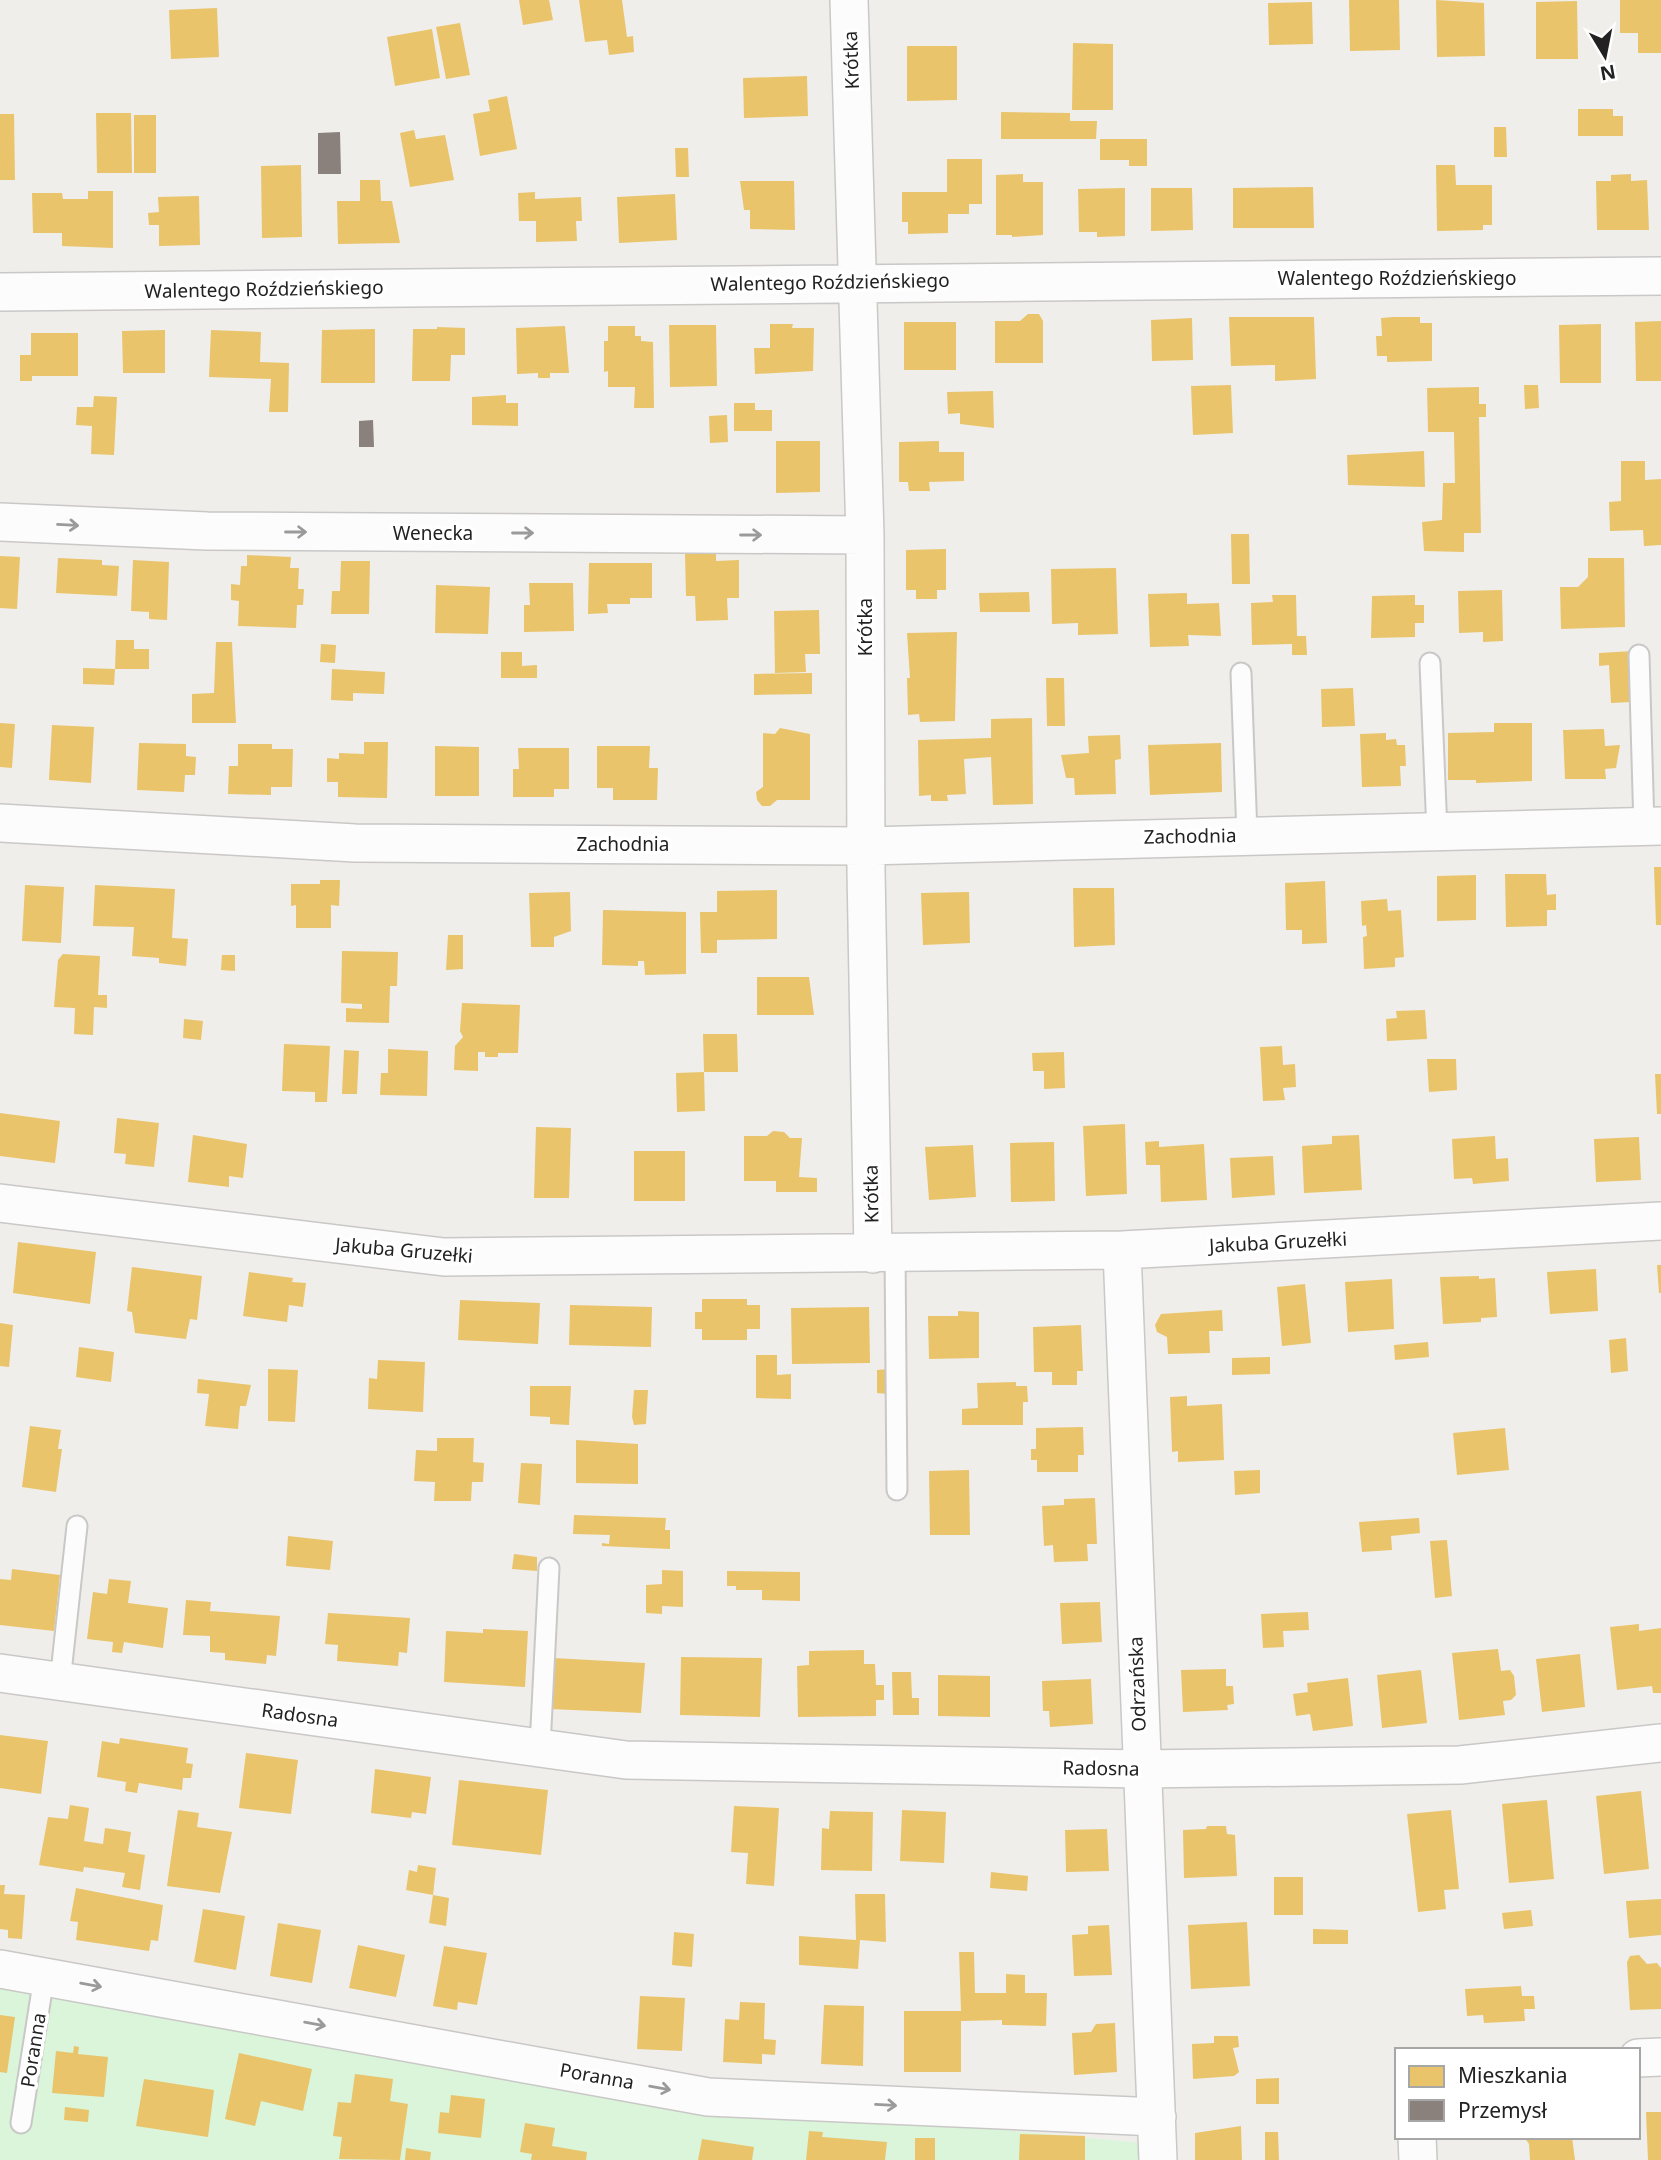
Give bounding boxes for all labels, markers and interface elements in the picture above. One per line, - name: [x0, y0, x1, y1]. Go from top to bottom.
- north arrow: [1570, 21, 1640, 91]
- street label: Krótka: [837, 30, 865, 90]
- text: N: [1598, 59, 1618, 87]
- street label: Walentego Roździeńskiego: [1277, 265, 1517, 291]
- street label: Walentego Roździeńskiego: [710, 267, 950, 297]
- street label: Walentego Roździeńskiego: [144, 274, 384, 304]
- one-way arrow: [56, 519, 79, 532]
- street label: Wenecka: [393, 520, 473, 546]
- one-way arrow: [284, 525, 307, 539]
- one-way arrow: [511, 526, 534, 540]
- one-way arrow: [739, 528, 762, 541]
- street label: Krótka: [852, 598, 878, 656]
- street label: Zachodnia: [1143, 822, 1237, 850]
- street label: Zachodnia: [577, 831, 669, 857]
- street label: Krótka: [857, 1165, 885, 1223]
- street label: Jakuba Gruzełki: [1206, 1225, 1348, 1259]
- street label: Jakuba Gruzełki: [332, 1231, 474, 1269]
- street label: Odrzańska: [1122, 1636, 1152, 1732]
- street label: Radosna: [260, 1697, 340, 1733]
- street label: Radosna: [1062, 1754, 1140, 1782]
- one-way arrow: [79, 1979, 102, 1992]
- street label: Poranna: [14, 2011, 52, 2089]
- one-way arrow: [303, 2018, 326, 2032]
- legend: [1395, 2048, 1640, 2139]
- street label: Poranna: [558, 2057, 636, 2095]
- text: Mieszkania: [1458, 2061, 1567, 2089]
- one-way arrow: [648, 2082, 671, 2095]
- text: Przemysł: [1458, 2096, 1547, 2124]
- one-way arrow: [874, 2098, 897, 2111]

